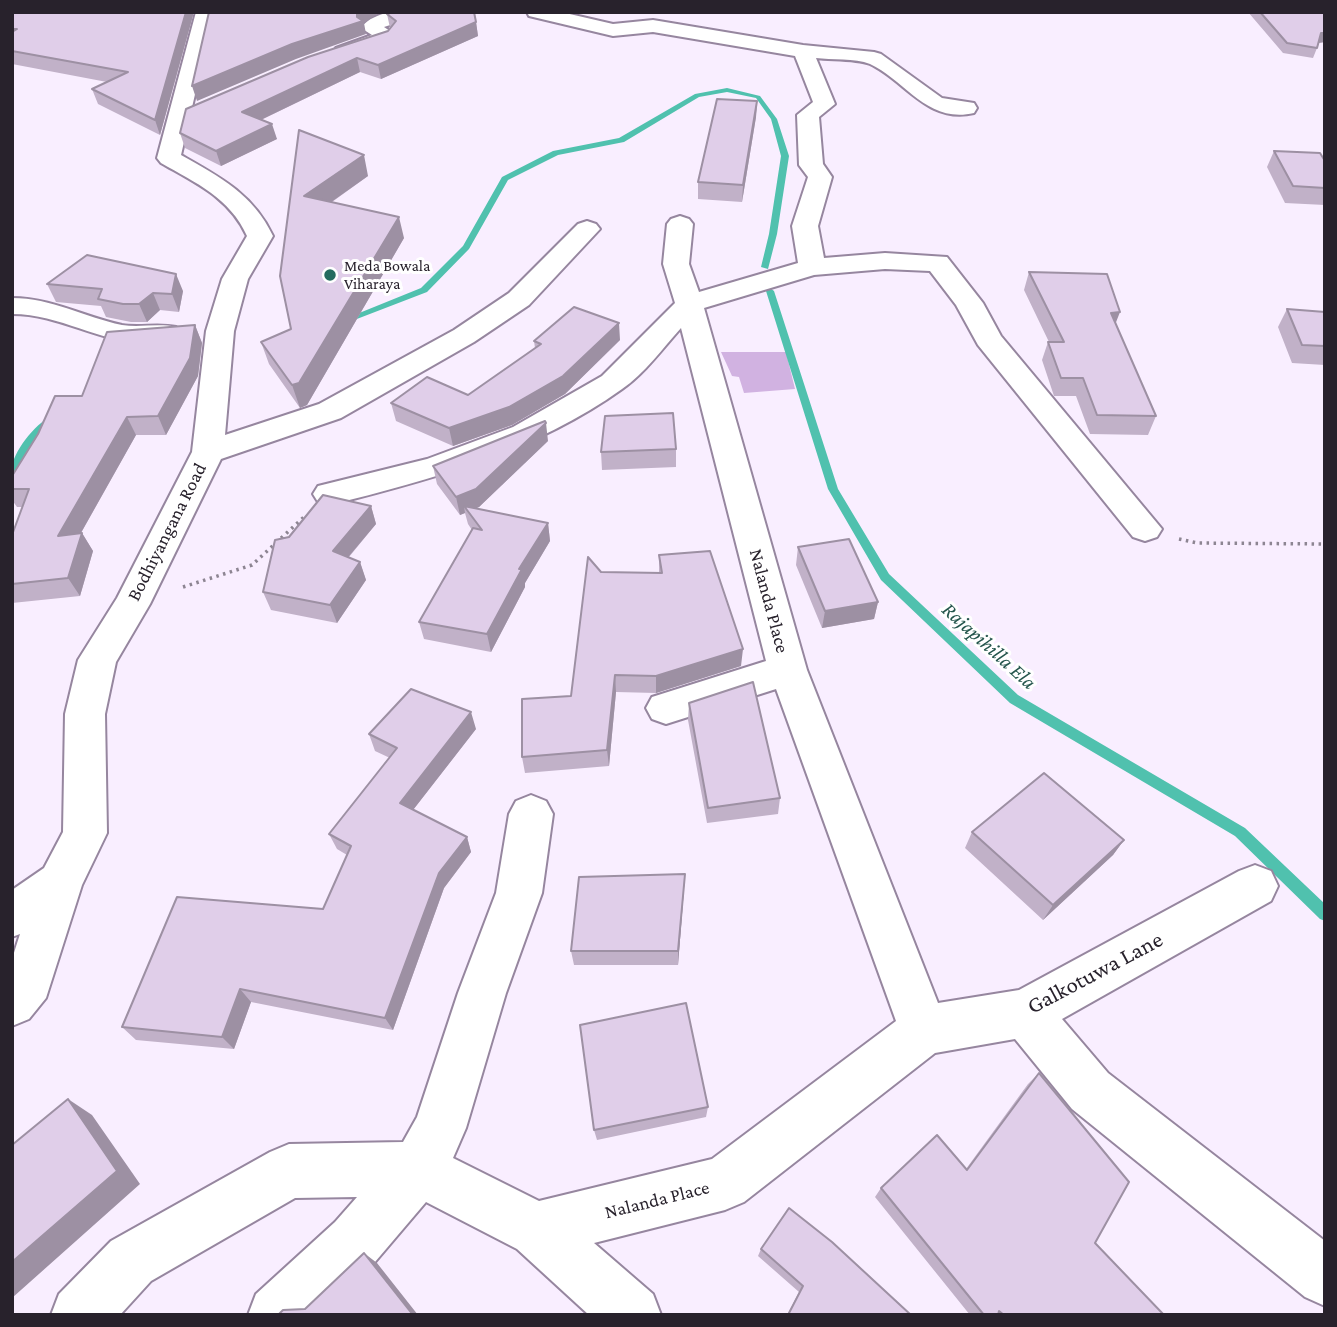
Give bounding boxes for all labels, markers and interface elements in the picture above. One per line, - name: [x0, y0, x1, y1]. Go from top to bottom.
- place label: Meda Bowala Viharaya: [344, 256, 430, 294]
- marker: Meda Bowala Viharaya: [322, 267, 338, 283]
- street label: Bodhiyangana Road: [122, 459, 212, 605]
- street label: Nalanda Place: [744, 546, 794, 656]
- water label: Rajapihilla Ela: [937, 597, 1041, 695]
- street label: Galkotuwa Lane: [1022, 926, 1168, 1020]
- street label: Nalanda Place: [602, 1176, 712, 1224]

